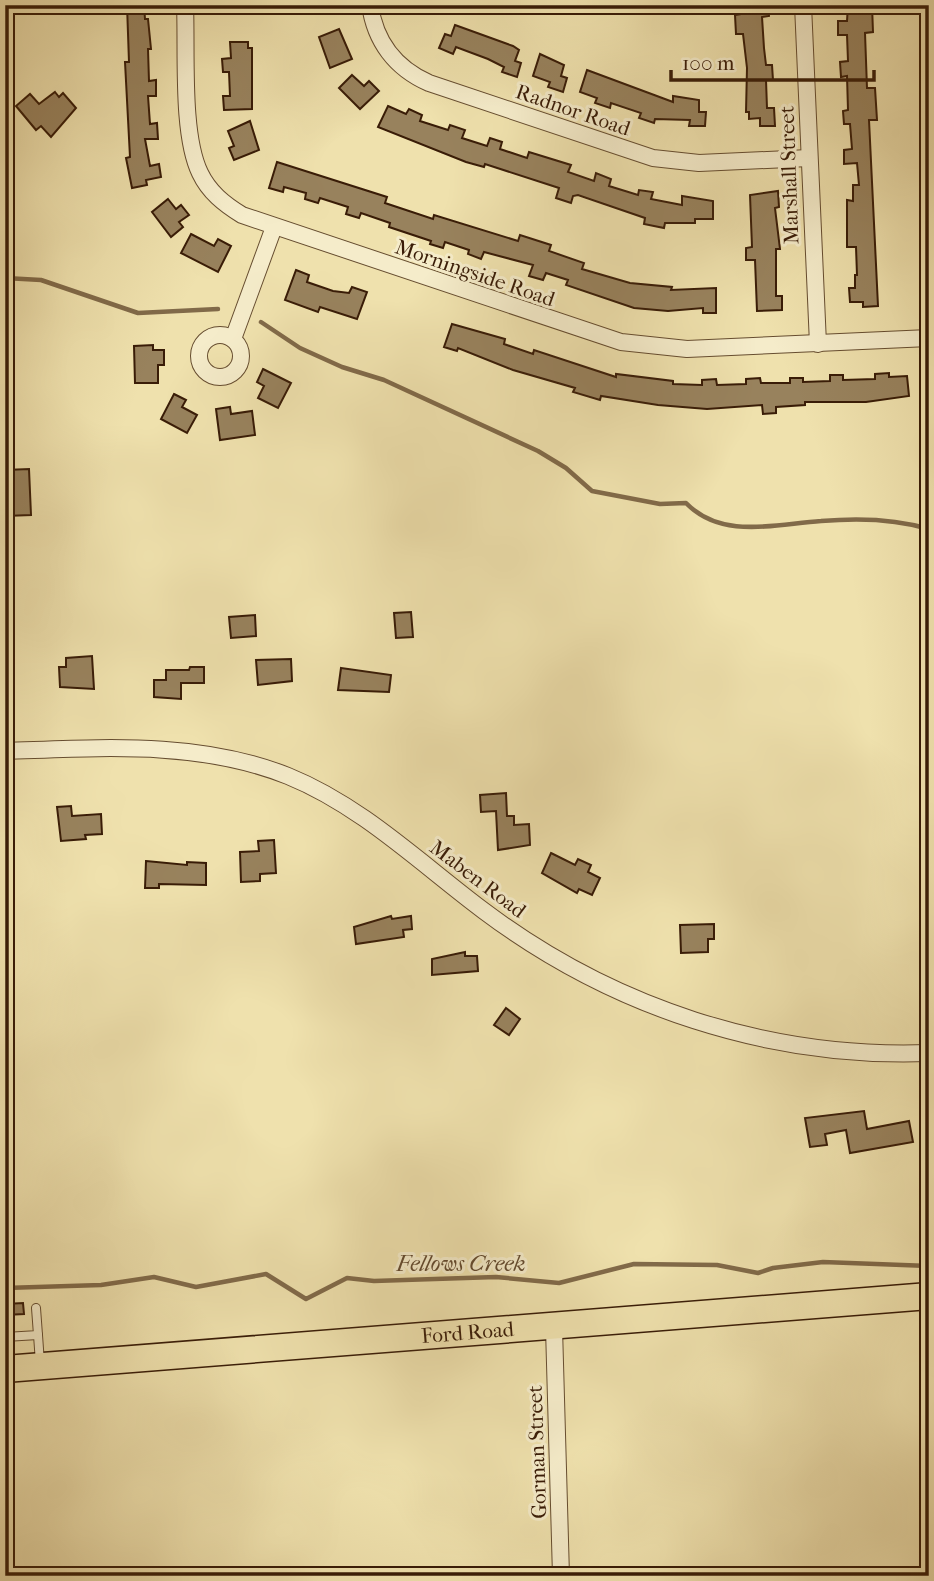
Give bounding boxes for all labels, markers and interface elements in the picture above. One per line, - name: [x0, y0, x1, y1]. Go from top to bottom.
- scale bar: [671, 38, 874, 82]
- text: 100 m: [682, 51, 735, 75]
- street label: Radnor Road: [513, 79, 634, 141]
- street label: Marshall Street: [775, 105, 803, 245]
- street label: Morningside Road: [392, 234, 558, 312]
- street label: Maben Road: [425, 835, 531, 923]
- water label: Fellows Creek: [395, 1250, 526, 1277]
- street label: Ford Road: [420, 1317, 515, 1348]
- street label: Gorman Street: [523, 1384, 551, 1519]

